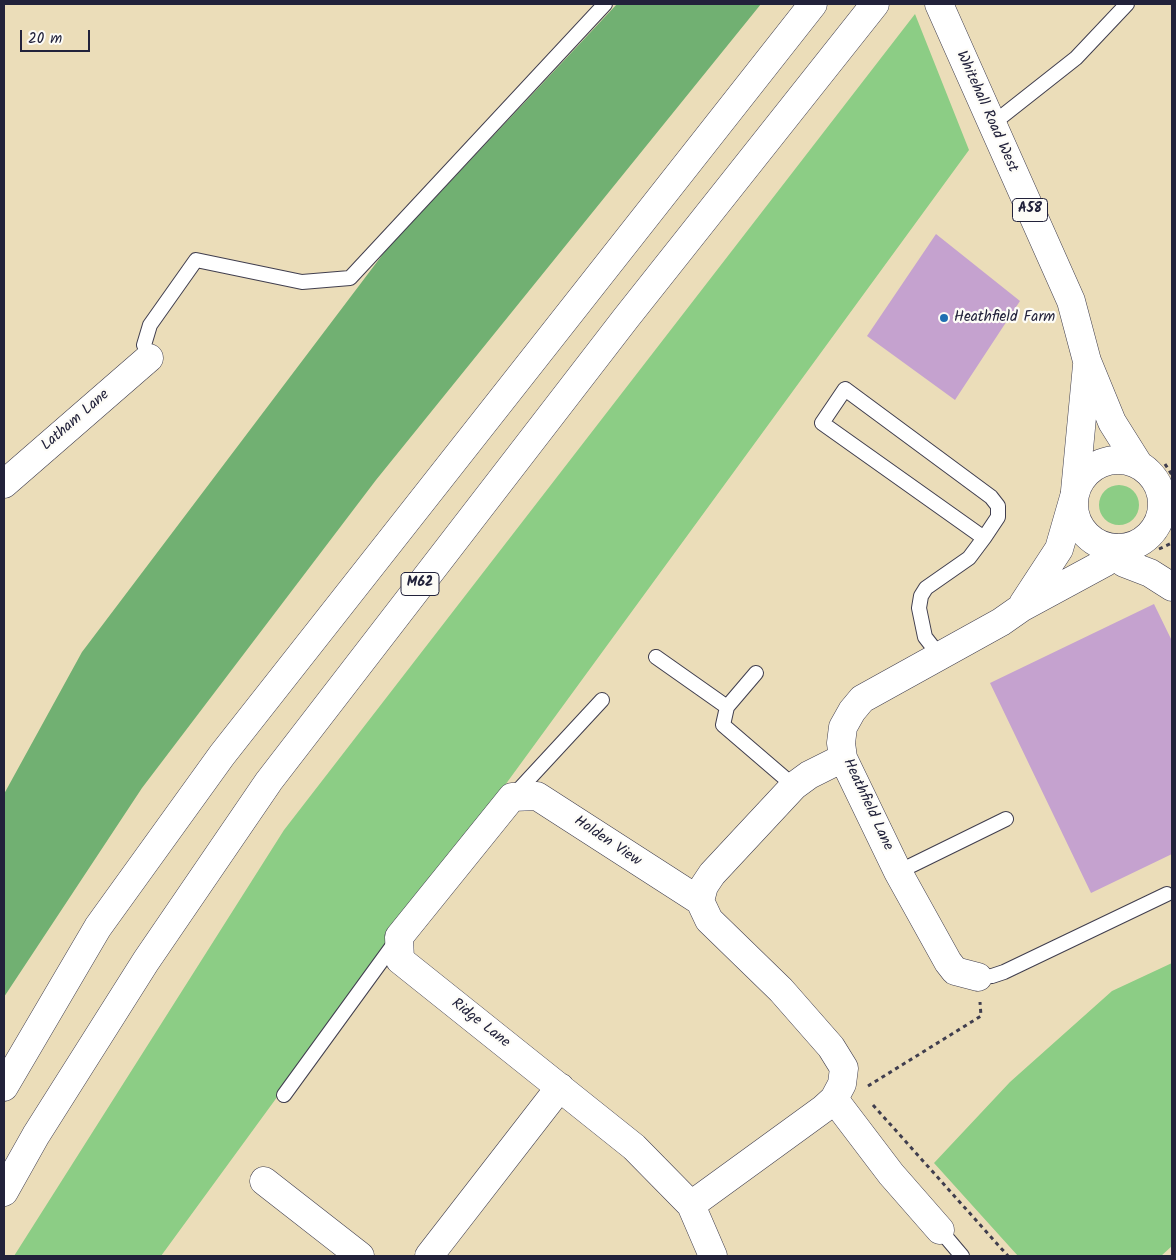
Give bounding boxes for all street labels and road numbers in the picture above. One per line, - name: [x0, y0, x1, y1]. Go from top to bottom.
- street label: Whitehall Road West: [951, 48, 1021, 176]
- road number: A58: [1012, 198, 1048, 222]
- street label: Latham Lane: [38, 387, 114, 455]
- road number: M62: [401, 572, 439, 596]
- street label: Heathfield Lane: [838, 756, 896, 854]
- street label: Holden View: [570, 813, 644, 871]
- street label: Ridge Lane: [447, 995, 513, 1053]

